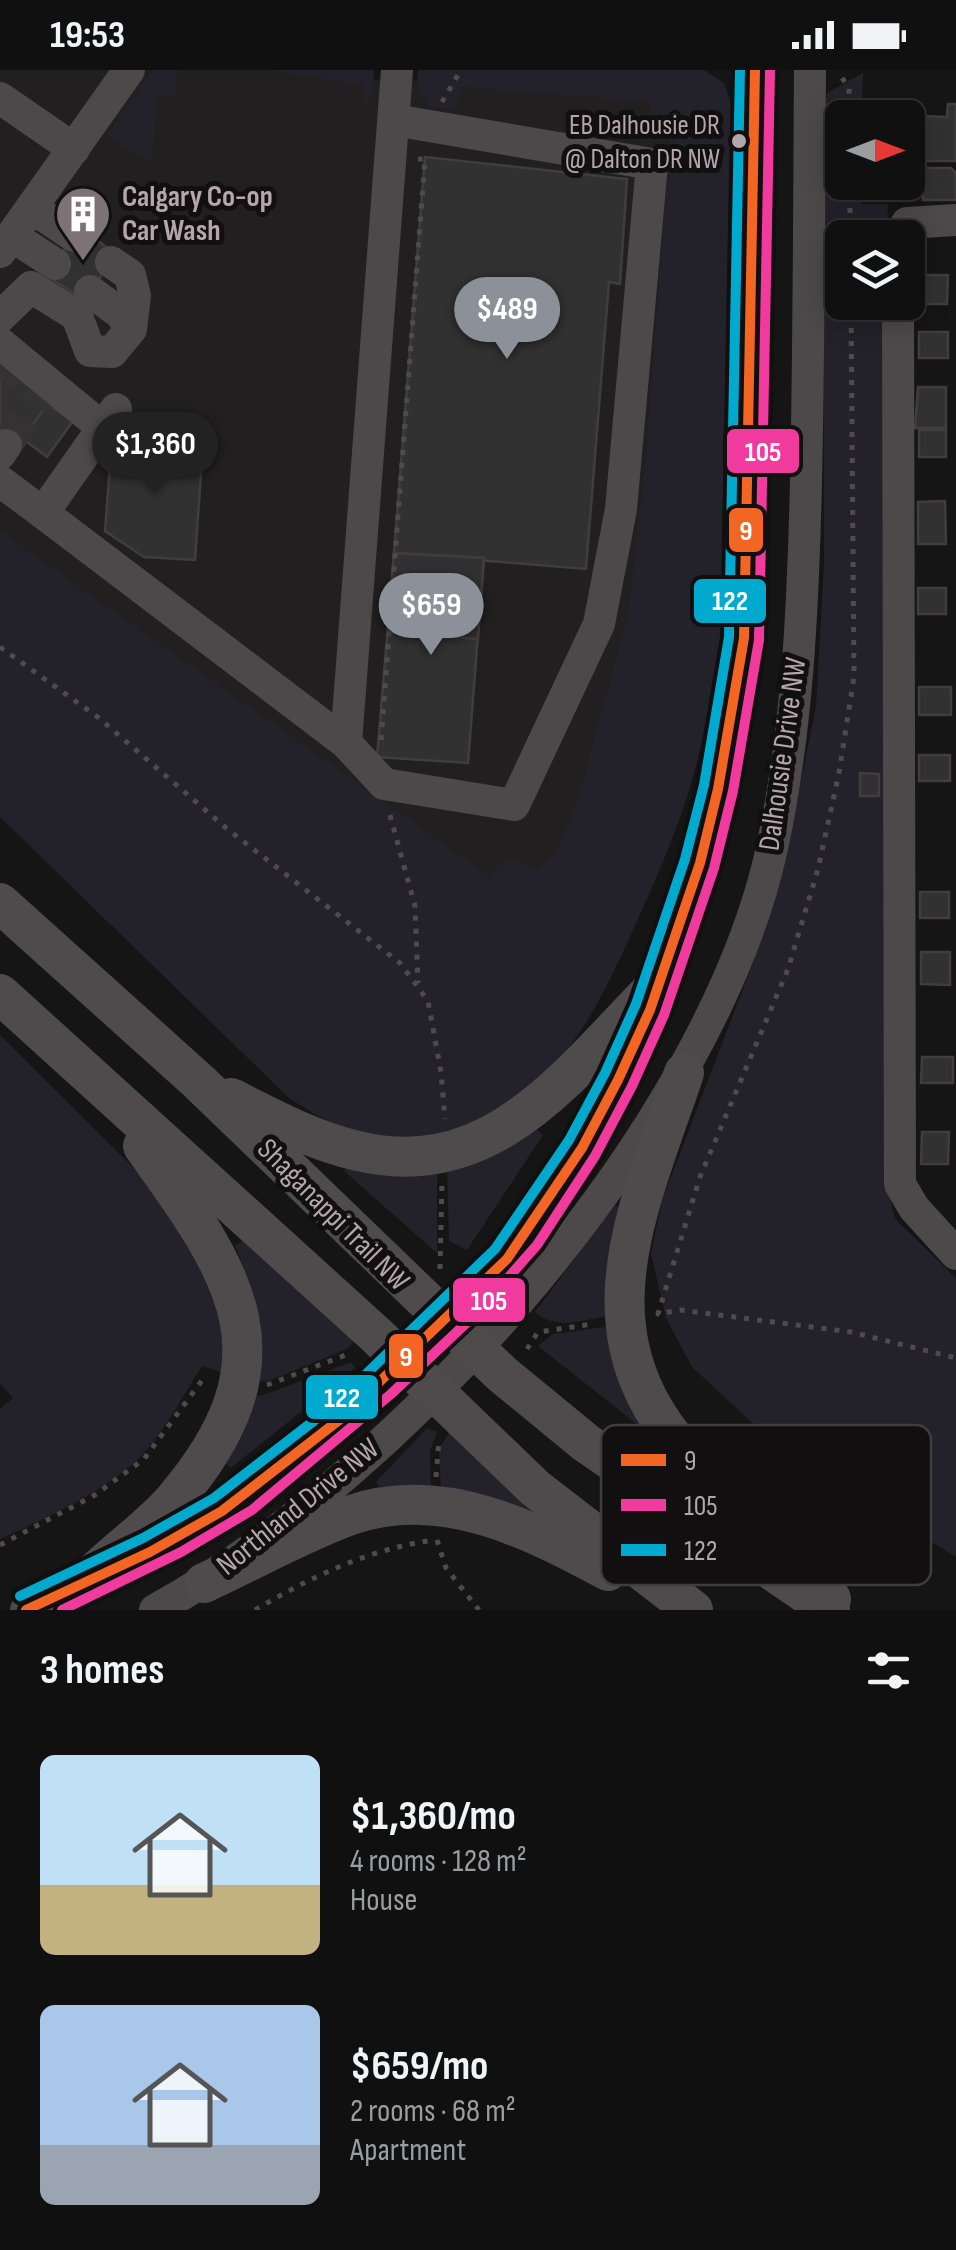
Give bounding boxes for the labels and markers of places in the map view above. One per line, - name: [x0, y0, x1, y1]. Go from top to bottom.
- place label: EB Dalhousie DR @ Dalton DR NW: [565, 109, 720, 176]
- marker: EB Dalhousie DR @ Dalton DR NW: [729, 131, 749, 151]
- place label: Calgary Co-op Car Wash: [122, 179, 273, 249]
- building icon: Calgary Co-op Car Wash: [53, 184, 113, 263]
- pin: $489: [448, 277, 566, 362]
- pin: $1,360: [74, 412, 236, 497]
- pin: $659: [372, 573, 490, 658]

